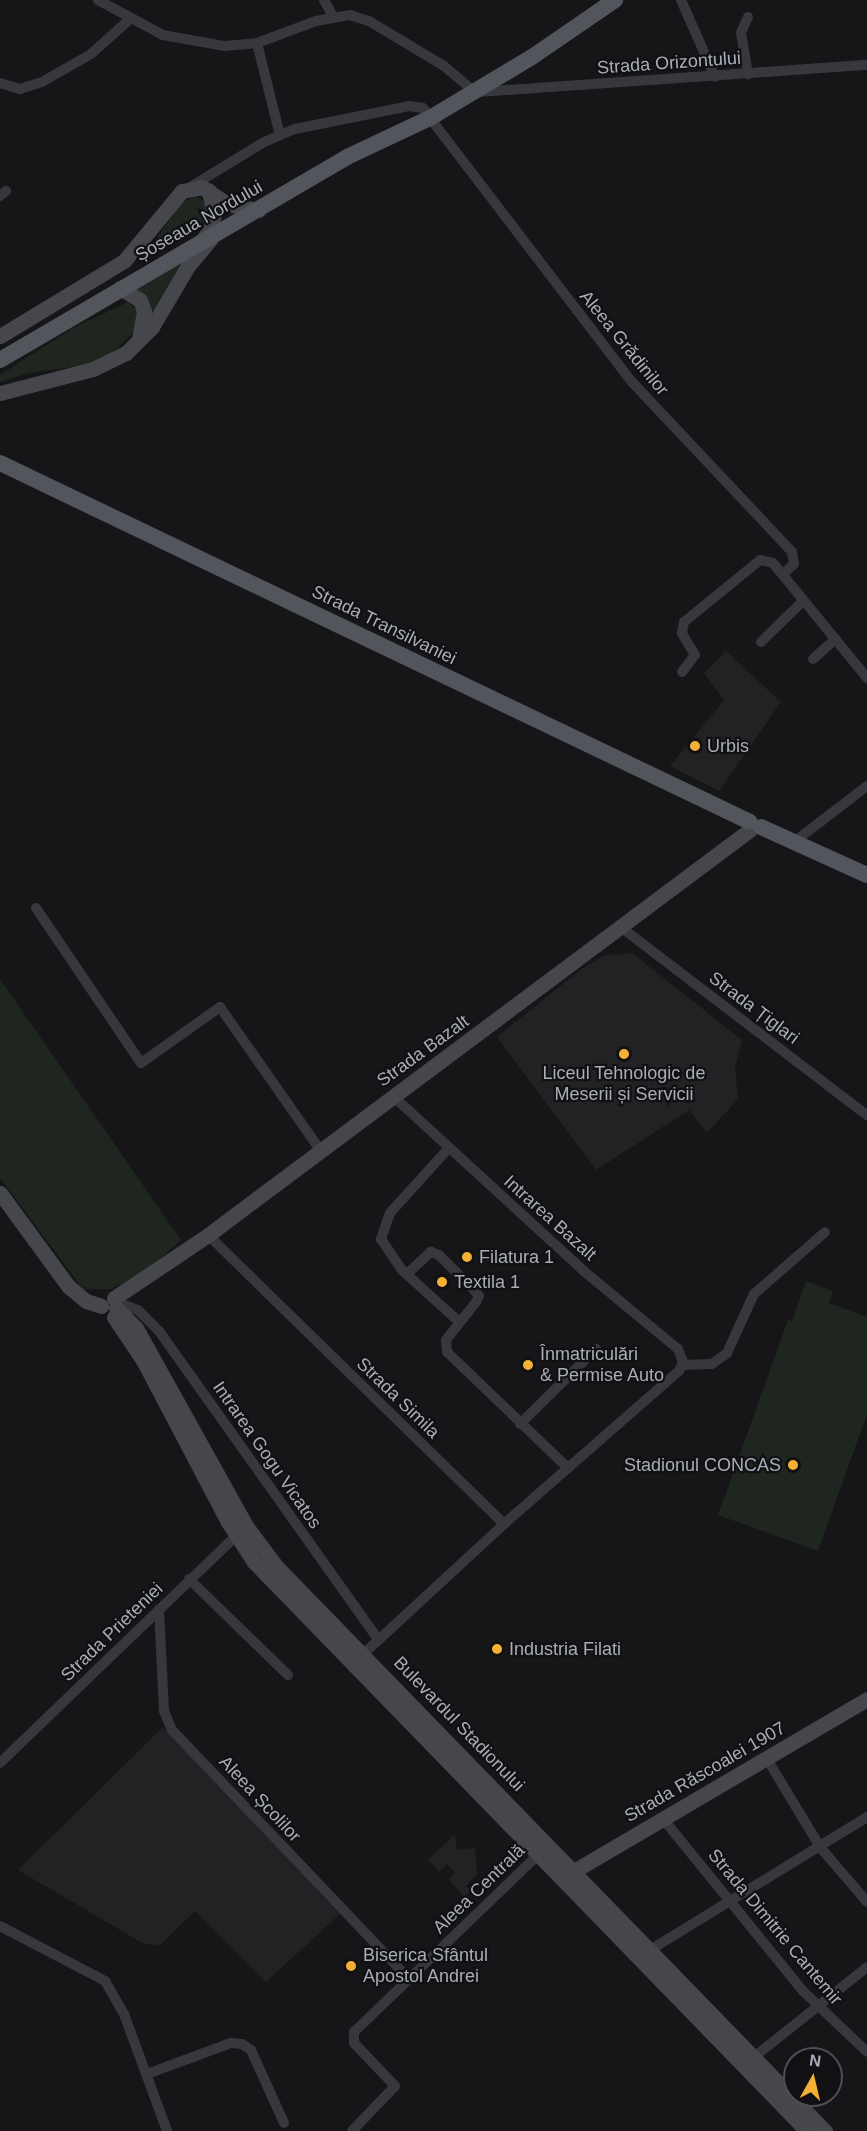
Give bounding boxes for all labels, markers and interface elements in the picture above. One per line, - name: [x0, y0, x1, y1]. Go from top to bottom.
- street label: Strada Orizontului: [596, 47, 742, 79]
- street label: Șoseaua Nordului: [132, 176, 266, 266]
- street label: Aleea Grădinilor: [575, 286, 673, 400]
- street label: Strada Transilvaniei: [308, 581, 460, 669]
- place label: Urbis: [707, 735, 749, 757]
- marker: Urbis: [688, 739, 702, 753]
- street label: Strada Țiglari: [705, 967, 803, 1049]
- street label: Strada Bazalt: [373, 1011, 473, 1091]
- marker: Liceul Tehnologic de Meserii și Servicii: [617, 1047, 631, 1061]
- place label: Liceul Tehnologic de Meserii și Servicii: [542, 1063, 706, 1106]
- street label: Intrarea Bazalt: [499, 1171, 601, 1265]
- place label: Filatura 1: [479, 1246, 554, 1268]
- marker: Filatura 1: [460, 1250, 474, 1264]
- place label: Textila 1: [454, 1271, 520, 1293]
- marker: Textila 1: [435, 1275, 449, 1289]
- place label: Înmatriculări & Permise Auto: [540, 1344, 665, 1386]
- street label: Strada Simila: [352, 1353, 444, 1443]
- marker: Înmatriculări & Permise Auto: [521, 1358, 535, 1372]
- street label: Intrarea Gogu Vicatos: [208, 1377, 326, 1533]
- place label: Stadionul CONCAS: [624, 1454, 781, 1476]
- marker: Stadionul CONCAS: [786, 1458, 800, 1472]
- street label: Strada Prieteniei: [57, 1578, 167, 1686]
- place label: Industria Filati: [509, 1638, 621, 1660]
- marker: Industria Filati: [490, 1642, 504, 1656]
- street label: Bulevardul Stadionului: [389, 1652, 529, 1796]
- street label: Strada Răscoalei 1907: [621, 1717, 789, 1827]
- street label: Aleea Școlilor: [215, 1751, 305, 1847]
- street label: Aleea Centrală: [429, 1840, 529, 1938]
- street label: Strada Dimitrie Cantemir: [703, 1845, 847, 2009]
- place label: Biserica Sfântul Apostol Andrei: [363, 1945, 488, 1988]
- marker: Biserica Sfântul Apostol Andrei: [344, 1959, 358, 1973]
- north arrow: [783, 2047, 843, 2107]
- text: N: [808, 2051, 822, 2070]

